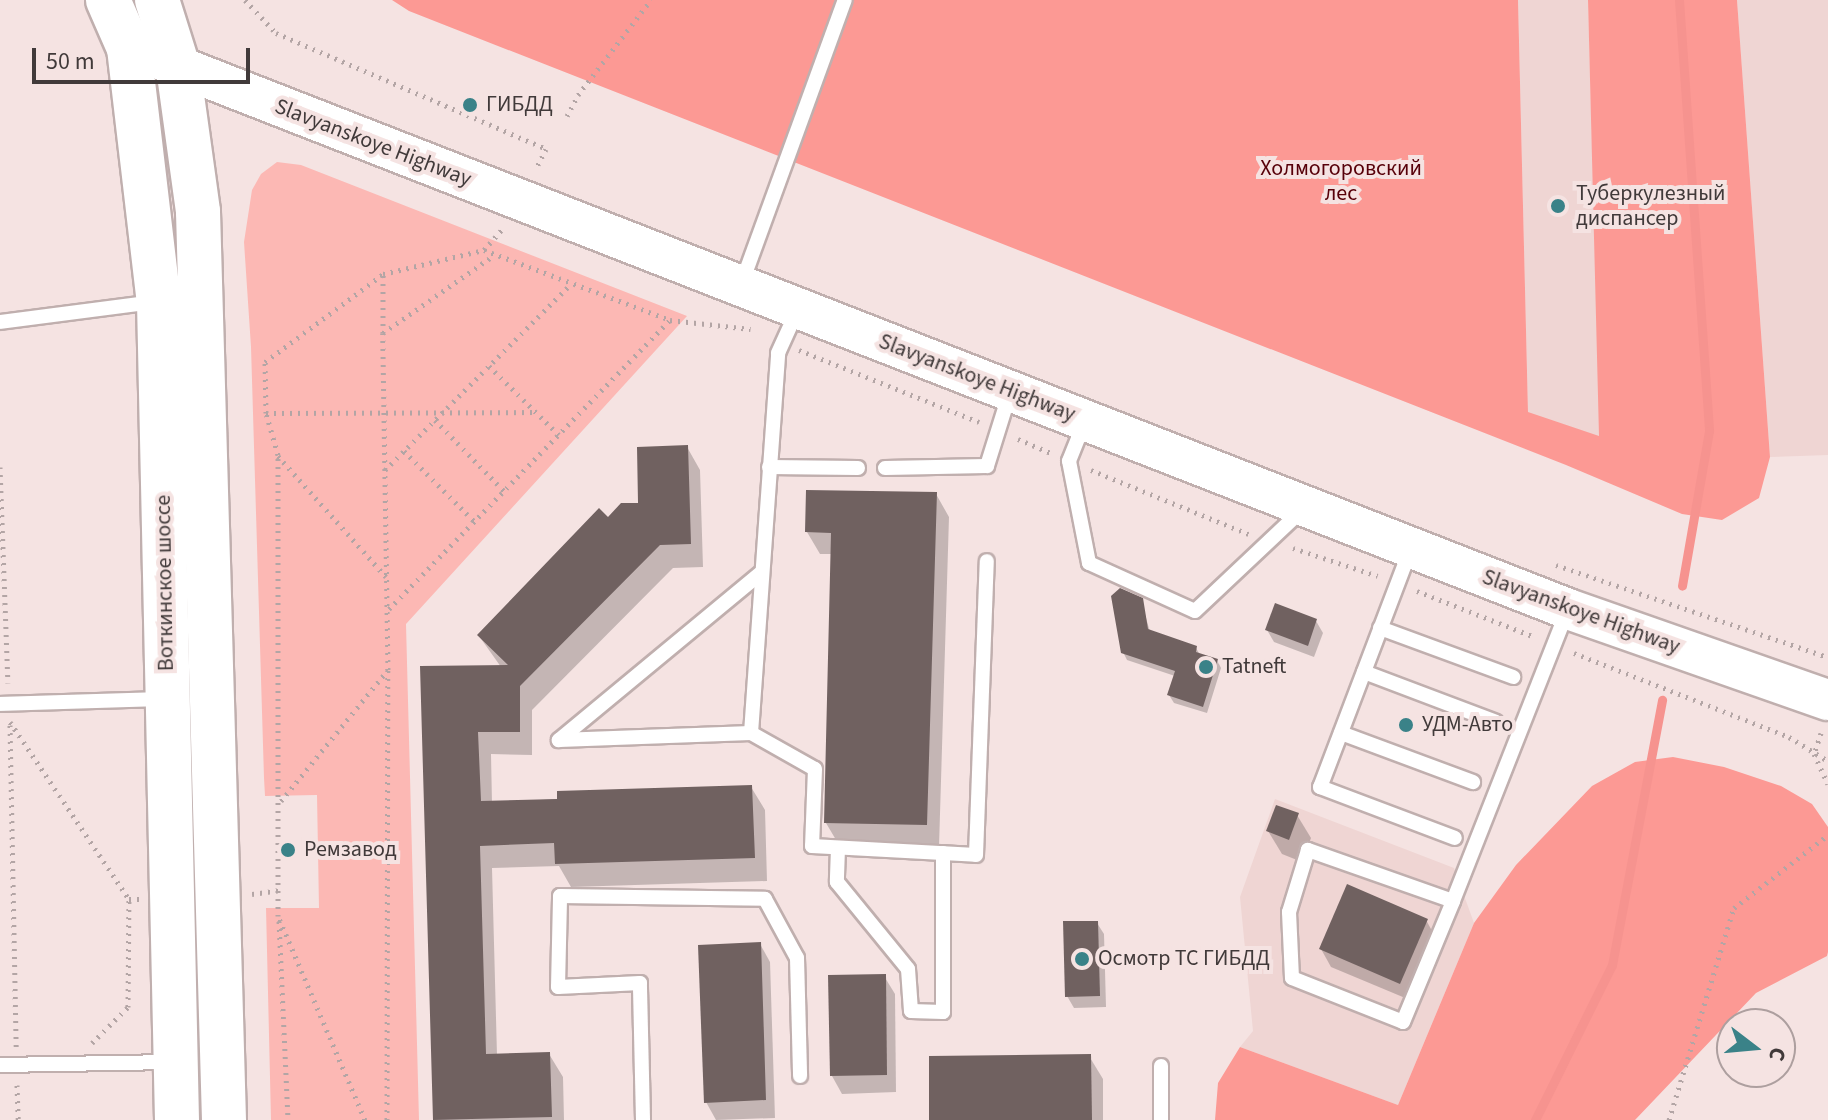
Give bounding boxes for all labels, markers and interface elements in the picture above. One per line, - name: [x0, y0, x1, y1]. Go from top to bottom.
- scale bar: [36, 32, 254, 82]
- text: 50 m: [46, 44, 95, 79]
- place label: ГИБДД: [486, 92, 553, 118]
- street label: Slavyanskoye Highway: [271, 93, 475, 193]
- marker: ГИБДД: [461, 96, 479, 114]
- park label: Холмогоровский лес: [1260, 155, 1422, 206]
- place label: Туберкулезный диспансер: [1576, 180, 1725, 232]
- marker: Туберкулезный диспансер: [1547, 195, 1569, 217]
- street label: Slavyanskoye Highway: [875, 328, 1079, 428]
- street label: Воткинское шоссе: [150, 495, 180, 671]
- street label: Slavyanskoye Highway: [1479, 564, 1683, 660]
- place label: Tatneft: [1222, 654, 1286, 680]
- marker: Tatneft: [1197, 658, 1215, 676]
- place label: УДМ-Авто: [1422, 712, 1513, 738]
- marker: УДМ-Авто: [1397, 716, 1415, 734]
- place label: Ремзавод: [304, 837, 397, 863]
- marker: Ремзавод: [279, 841, 297, 859]
- place label: Осмотр ТС ГИБДД: [1098, 946, 1270, 972]
- marker: Осмотр ТС ГИБДД: [1073, 950, 1091, 968]
- north arrow: [1716, 1008, 1796, 1088]
- text: С: [1760, 1043, 1794, 1065]

